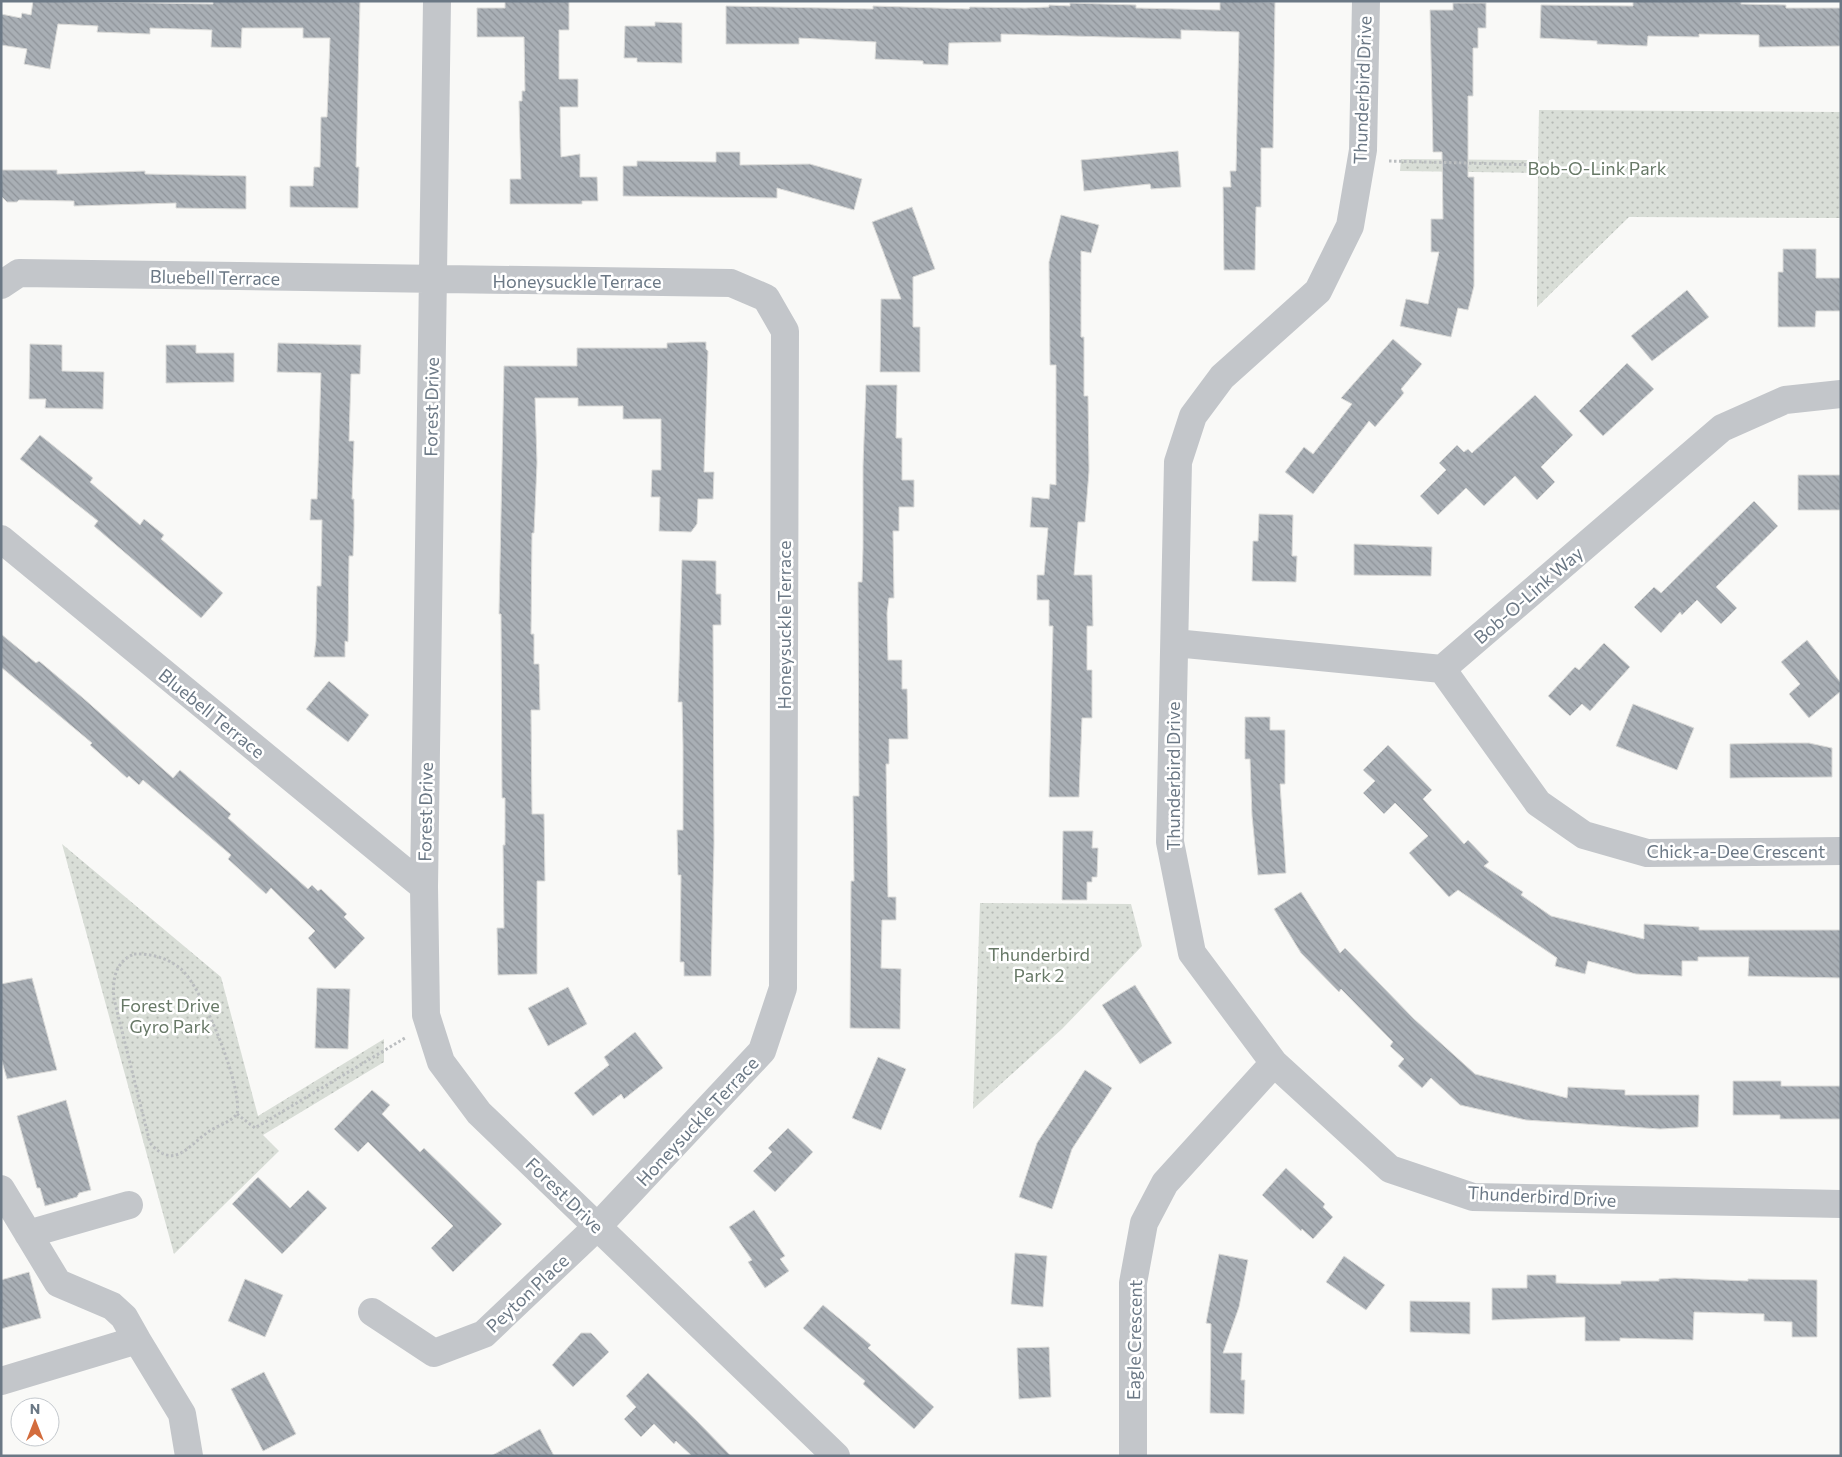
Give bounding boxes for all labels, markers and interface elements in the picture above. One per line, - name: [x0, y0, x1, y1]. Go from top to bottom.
- street label: Thunderbird Drive: [1348, 15, 1376, 165]
- park label: Bob-O-Link Park: [1527, 157, 1667, 179]
- street label: Bluebell Terrace: [150, 265, 280, 289]
- street label: Honeysuckle Terrace: [492, 270, 662, 292]
- street label: Forest Drive: [419, 357, 443, 457]
- street label: Honeysuckle Terrace: [773, 540, 795, 710]
- street label: Bob-O-Link Way: [1469, 542, 1587, 648]
- street label: Bluebell Terrace: [155, 664, 269, 762]
- street label: Thunderbird Drive: [1162, 702, 1184, 850]
- street label: Forest Drive: [413, 762, 437, 862]
- street label: Chick-a-Dee Crescent: [1647, 840, 1825, 862]
- park label: Thunderbird Park 2: [988, 943, 1090, 986]
- park label: Forest Drive Gyro Park: [120, 994, 220, 1037]
- street label: Honeysuckle Terrace: [631, 1052, 763, 1190]
- street label: Forest Drive: [522, 1153, 608, 1237]
- street label: Thunderbird Drive: [1467, 1181, 1617, 1211]
- street label: Peyton Place: [481, 1249, 573, 1337]
- street label: Eagle Crescent: [1122, 1280, 1146, 1400]
- north arrow: [10, 1397, 60, 1447]
- text: N: [30, 1400, 40, 1417]

